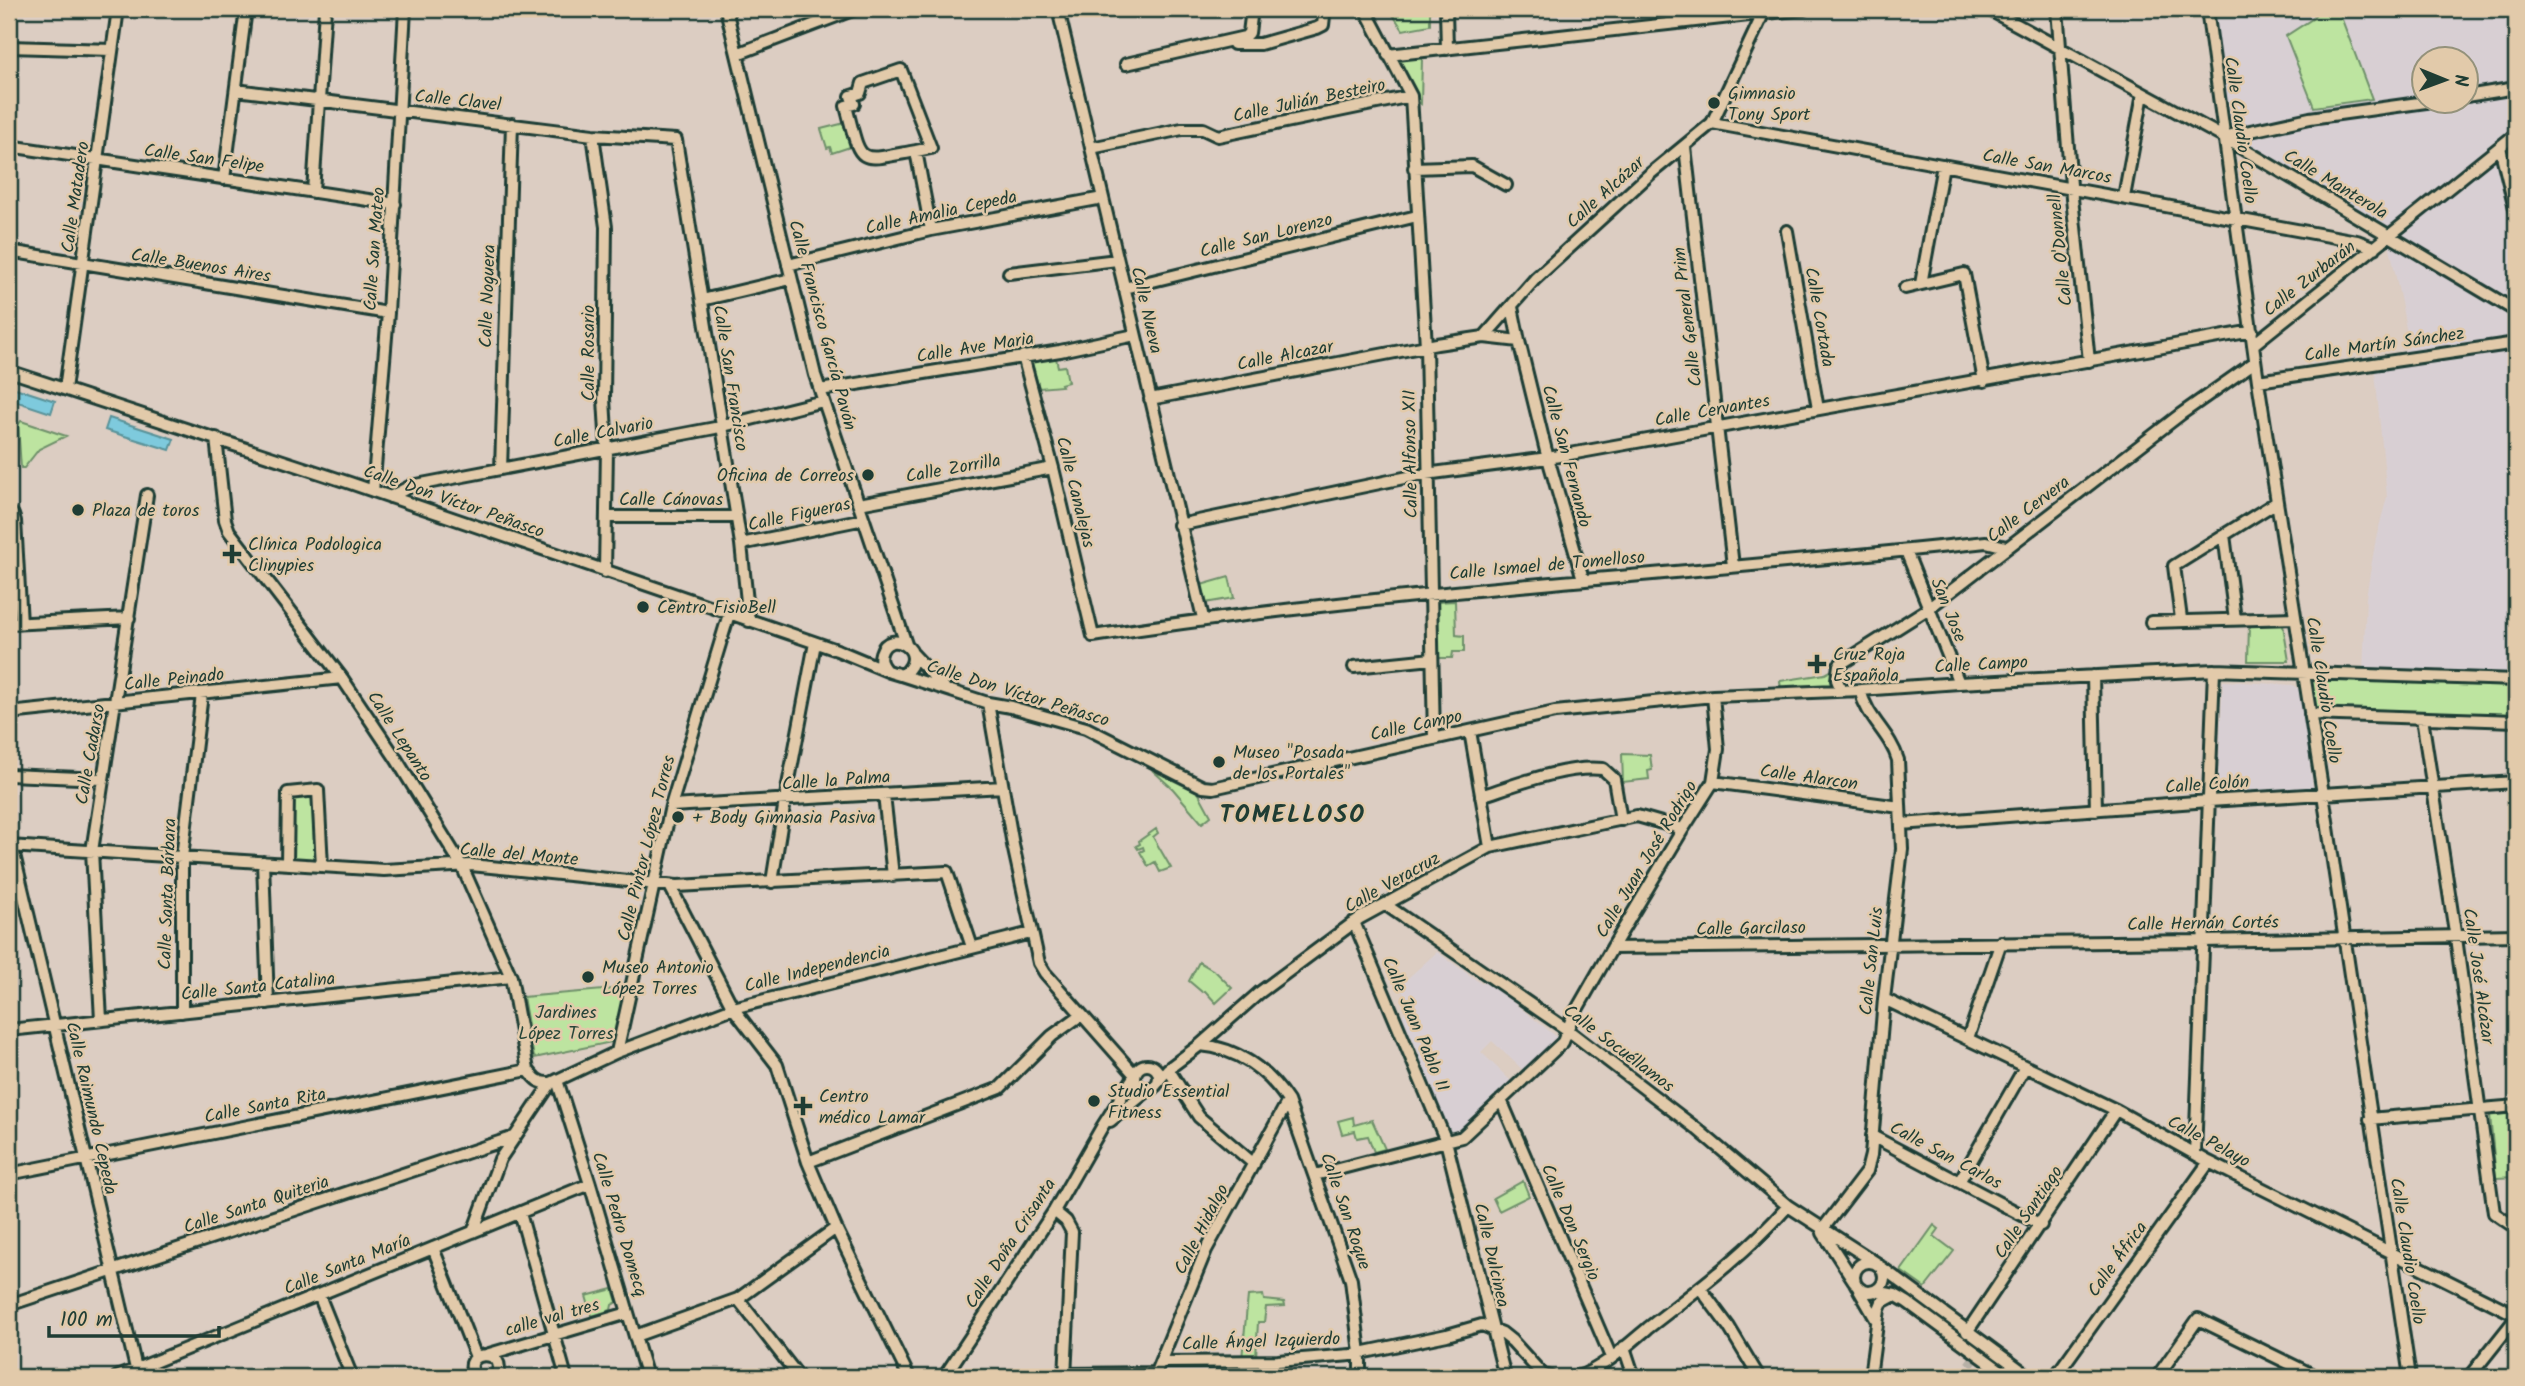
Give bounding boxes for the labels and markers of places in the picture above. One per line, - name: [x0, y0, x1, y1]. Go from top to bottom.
- place label: Gimnasio Tony Sport: [1728, 80, 1811, 130]
- marker: Gimnasio Tony Sport: [1706, 95, 1722, 111]
- place label: Oficina de Correos: [717, 462, 854, 491]
- marker: Oficina de Correos: [860, 467, 876, 483]
- place label: Plaza de toros: [92, 497, 200, 526]
- marker: Plaza de toros: [70, 502, 86, 518]
- place label: Clínica Podologica Clinypies: [248, 531, 382, 581]
- marker: Clínica Podologica Clinypies: [222, 544, 242, 564]
- place label: Centro FisioBell: [657, 594, 777, 623]
- marker: Centro FisioBell: [635, 599, 651, 615]
- place label: Cruz Roja Española: [1833, 641, 1905, 691]
- marker: Cruz Roja Española: [1807, 654, 1827, 674]
- place label: Museo "Posada de los Portales": [1233, 739, 1350, 789]
- marker: Museo "Posada de los Portales": [1211, 754, 1227, 770]
- place label: + Body Gimnasia Pasiva: [692, 804, 876, 833]
- marker: + Body Gimnasia Pasiva: [670, 809, 686, 825]
- place label: Museo Antonio López Torres: [602, 954, 714, 1004]
- marker: Museo Antonio López Torres: [580, 969, 596, 985]
- place label: Studio Essential Fitness: [1108, 1078, 1230, 1128]
- place label: Centro médico Lamar: [819, 1083, 926, 1133]
- marker: Studio Essential Fitness: [1086, 1093, 1102, 1109]
- marker: Centro médico Lamar: [793, 1096, 813, 1116]

